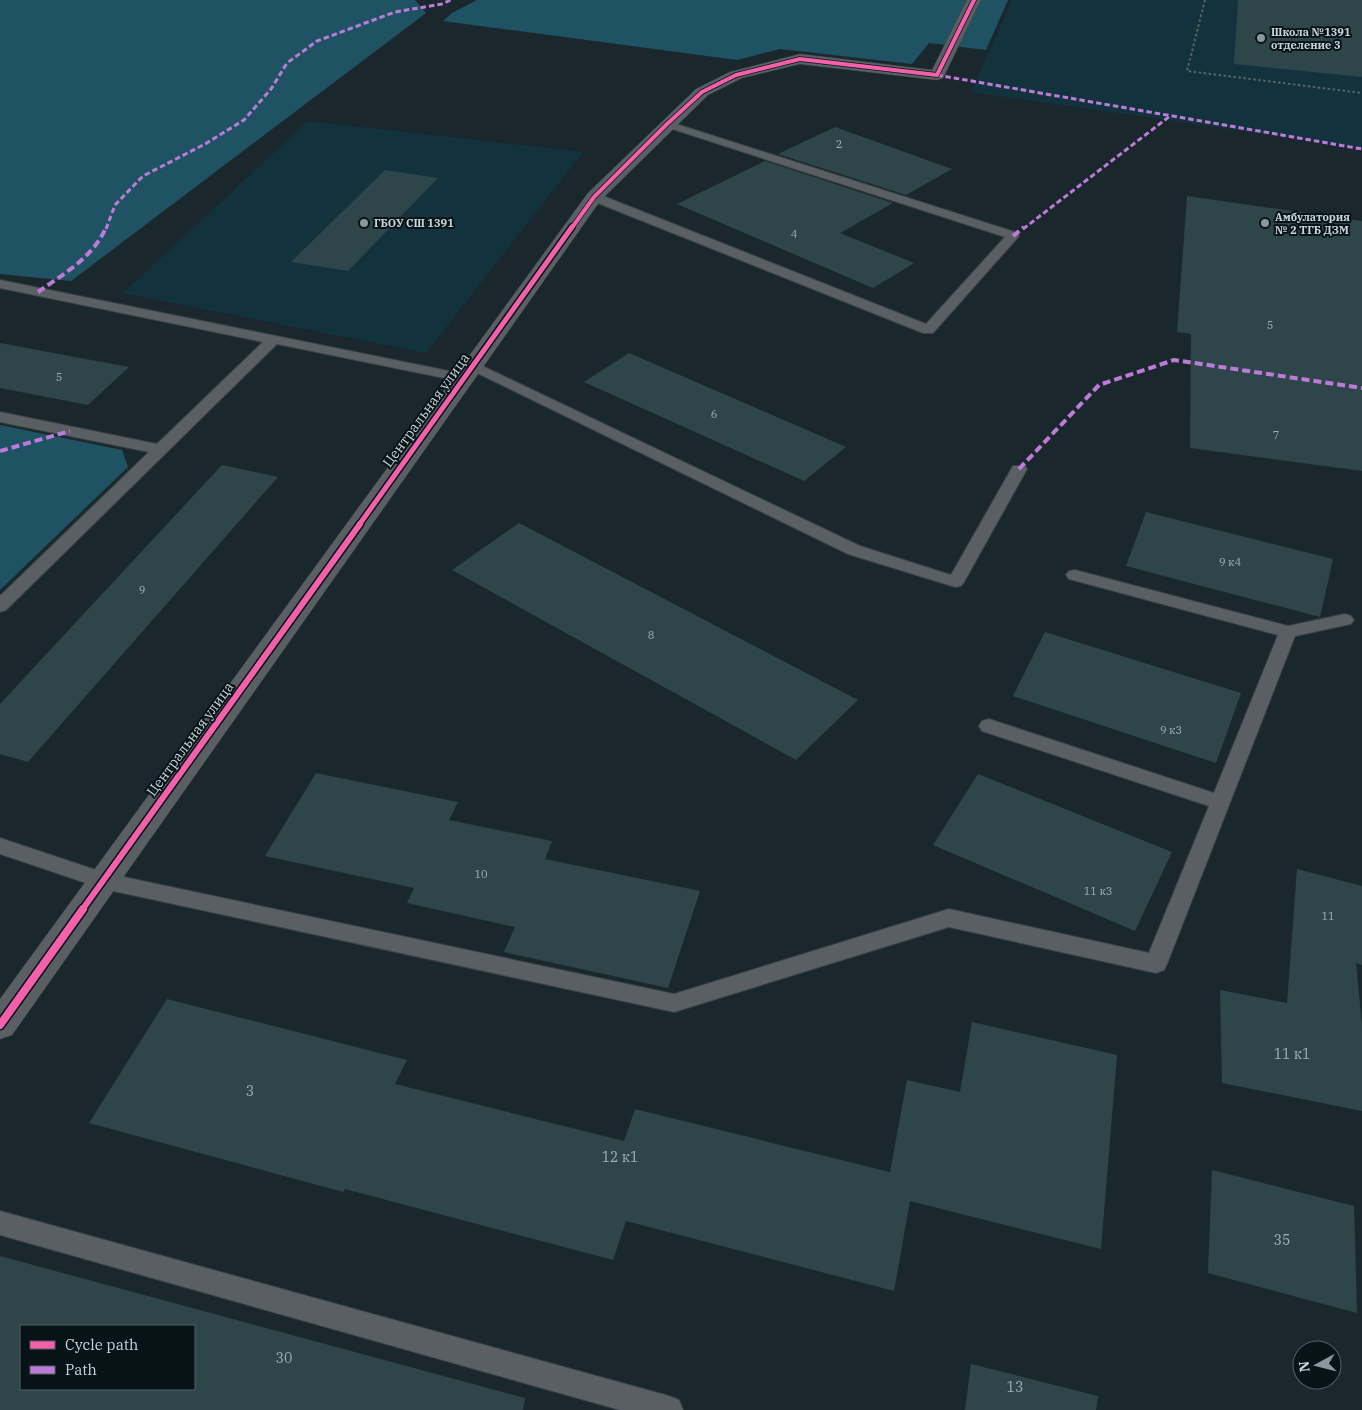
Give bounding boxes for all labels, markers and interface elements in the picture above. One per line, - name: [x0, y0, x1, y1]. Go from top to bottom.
- place label: Школа №1391 отделение 3: [1271, 25, 1351, 52]
- marker: Школа №1391 отделение 3: [1255, 32, 1267, 44]
- house number: 2: [836, 137, 842, 151]
- place label: Амбулатория № 2 ТГБ ДЗМ: [1275, 210, 1350, 237]
- place label: ГБОУ СШ 1391: [374, 216, 454, 230]
- marker: ГБОУ СШ 1391: [358, 217, 370, 229]
- marker: Амбулатория № 2 ТГБ ДЗМ: [1259, 217, 1271, 229]
- house number: 4: [791, 227, 798, 241]
- house number: 5: [1267, 318, 1273, 332]
- street label: Центральная улица: [378, 349, 474, 471]
- house number: 5: [56, 370, 62, 384]
- house number: 6: [711, 407, 717, 421]
- house number: 7: [1273, 428, 1279, 442]
- house number: 9 к4: [1219, 555, 1241, 569]
- house number: 9: [139, 583, 145, 597]
- house number: 8: [648, 628, 654, 642]
- street label: Центральная улица: [142, 678, 238, 800]
- house number: 9 к3: [1160, 723, 1182, 737]
- house number: 10: [474, 867, 488, 881]
- house number: 11 к3: [1084, 884, 1112, 898]
- house number: 11: [1321, 909, 1335, 923]
- house number: 11 к1: [1274, 1045, 1310, 1063]
- house number: 3: [246, 1082, 254, 1100]
- house number: 12 к1: [602, 1148, 638, 1166]
- house number: 35: [1274, 1231, 1290, 1249]
- legend: [20, 1325, 195, 1390]
- text: Cycle path: [65, 1335, 138, 1354]
- north arrow: [1292, 1340, 1342, 1390]
- house number: 30: [276, 1349, 292, 1367]
- text: Path: [65, 1360, 97, 1379]
- text: N: [1294, 1360, 1314, 1373]
- house number: 13: [1007, 1378, 1023, 1396]

